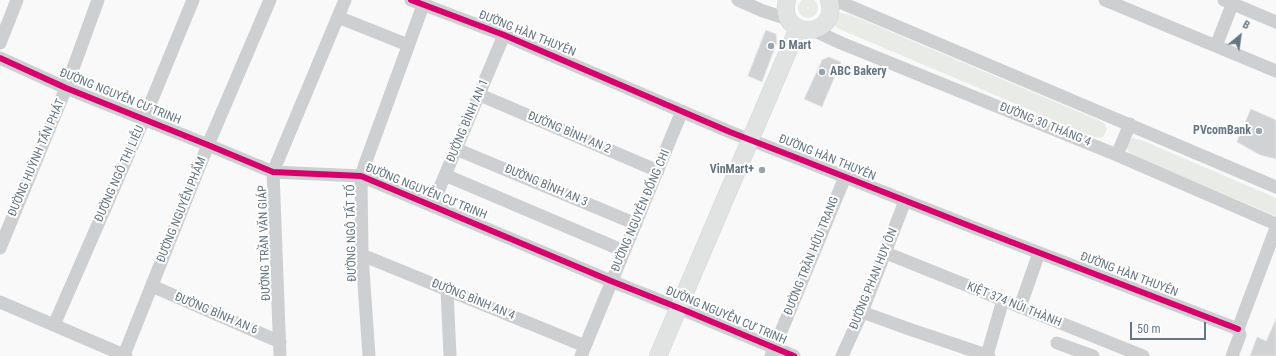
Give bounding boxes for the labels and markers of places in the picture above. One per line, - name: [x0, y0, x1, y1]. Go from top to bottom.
- place label: D Mart: [779, 39, 811, 53]
- marker: D Mart: [766, 41, 776, 51]
- place label: ABC Bakery: [830, 65, 887, 79]
- marker: ABC Bakery: [817, 67, 827, 77]
- place label: PVcomBank: [1193, 124, 1251, 138]
- marker: PVcomBank: [1254, 126, 1264, 136]
- place label: VinMart+: [710, 163, 754, 177]
- marker: VinMart+: [757, 165, 767, 175]

